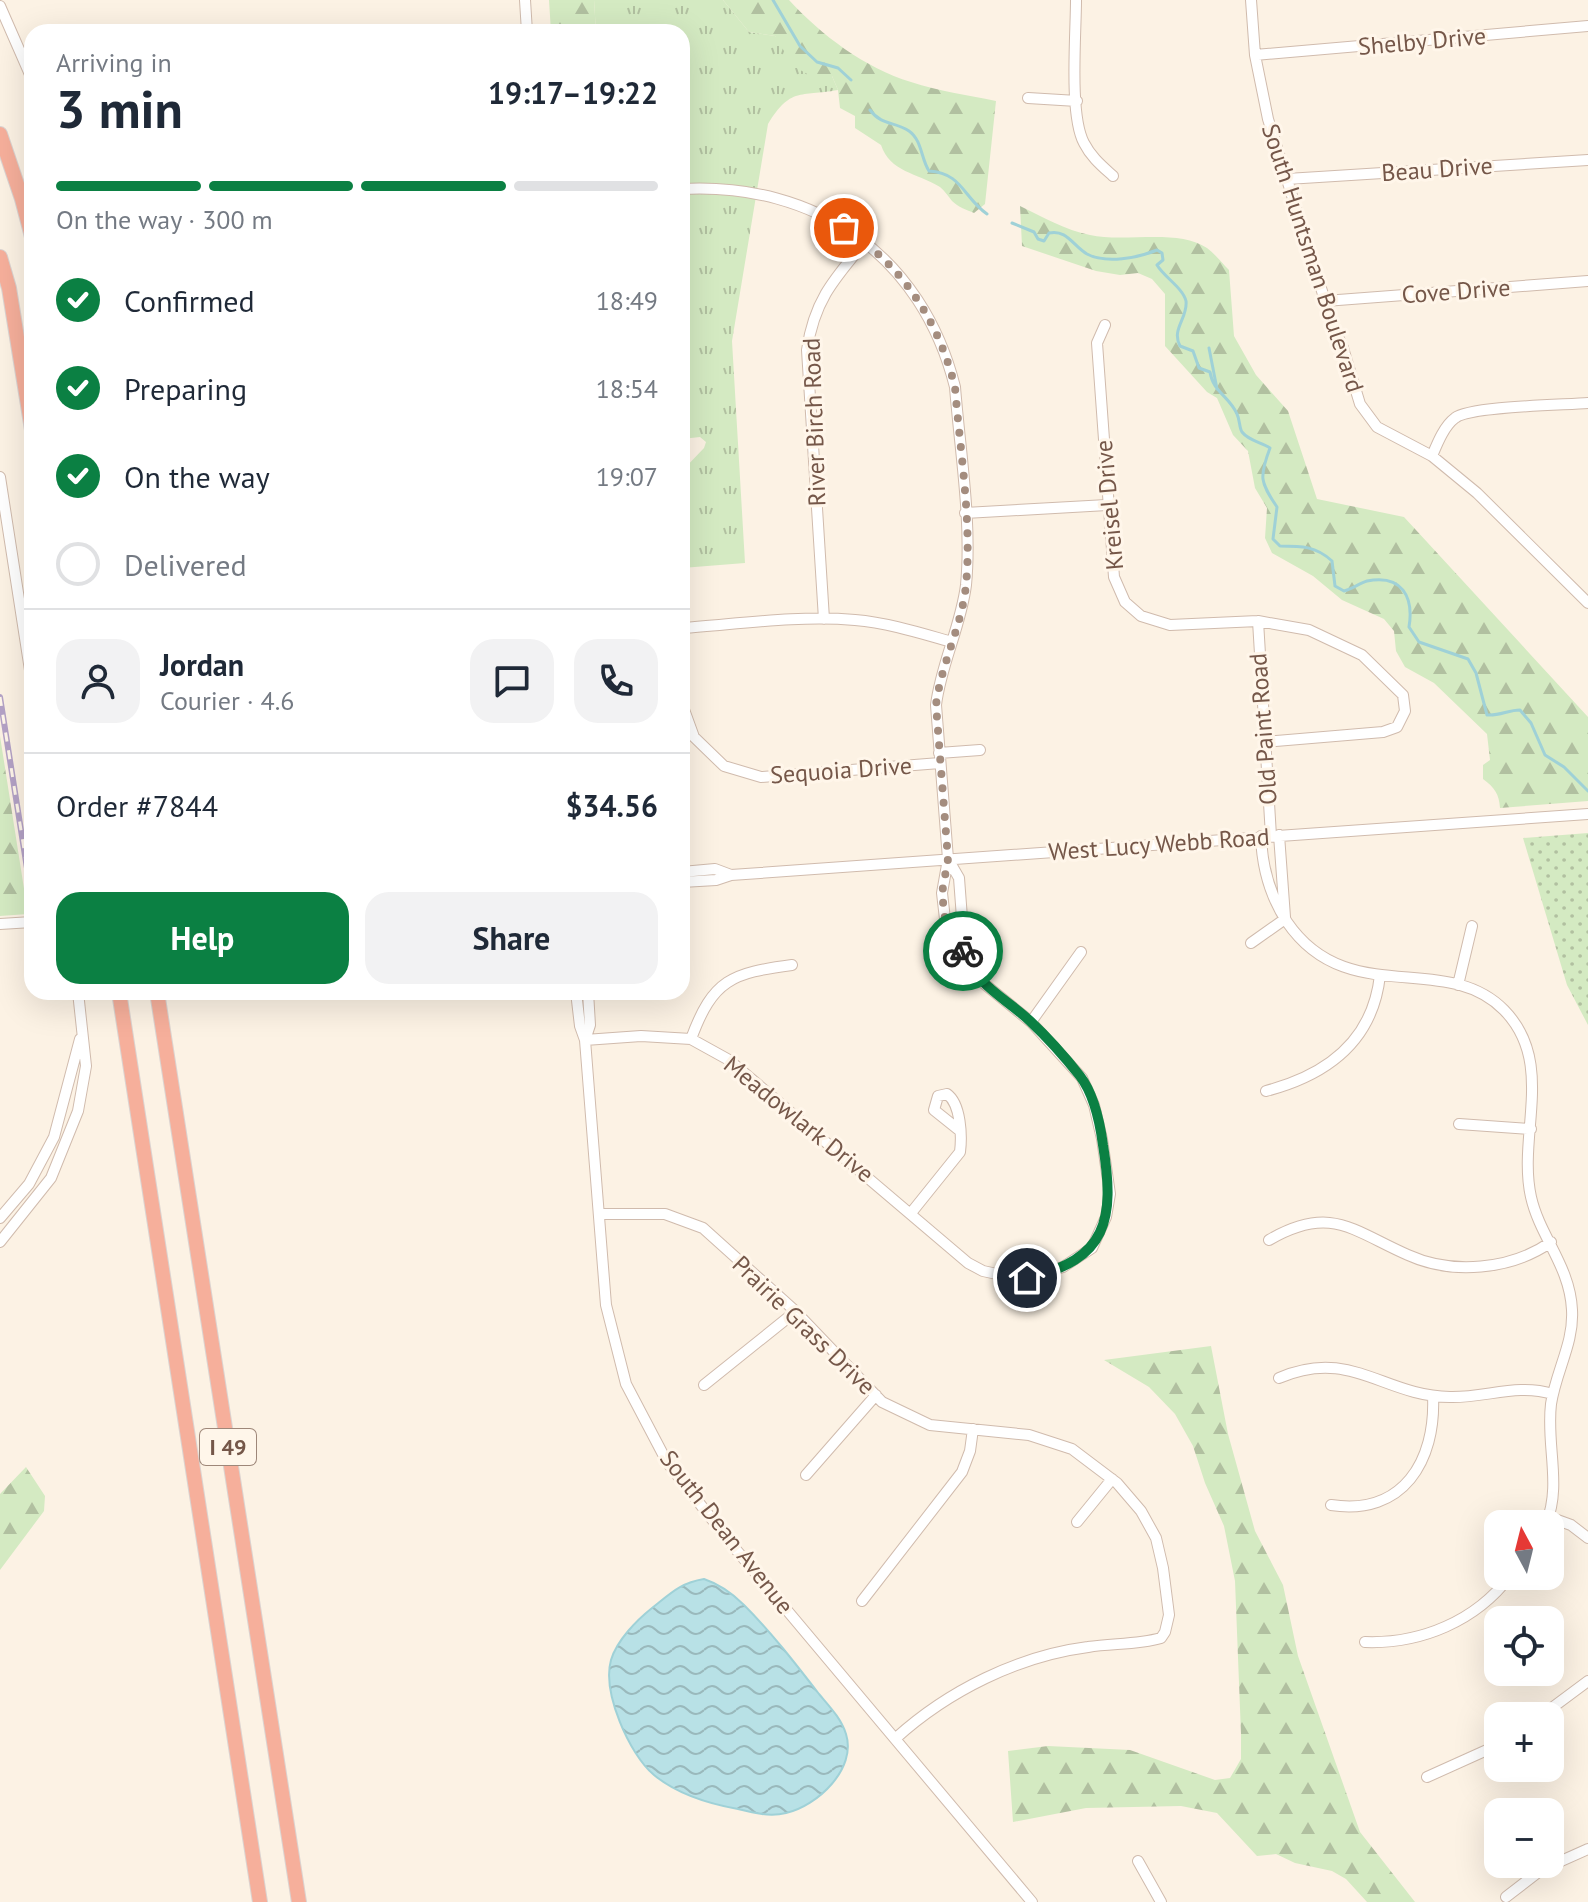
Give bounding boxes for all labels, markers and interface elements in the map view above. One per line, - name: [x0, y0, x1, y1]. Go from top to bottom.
- street label: Shelby Drive: [1357, 20, 1487, 62]
- text: Arriving in: [56, 46, 172, 79]
- text: 19:17–19:22: [488, 73, 658, 112]
- text: 3 min: [56, 75, 183, 142]
- street label: South Huntsman Boulevard: [1255, 120, 1371, 396]
- street label: Beau Drive: [1380, 150, 1494, 188]
- pin: [810, 194, 878, 262]
- text: On the way · 300 m: [56, 203, 273, 236]
- icon: bag: [822, 206, 866, 250]
- street label: Cove Drive: [1400, 272, 1512, 310]
- icon: check: [56, 278, 100, 322]
- text: Confirmed: [124, 281, 255, 320]
- text: 18:49: [596, 284, 658, 317]
- street label: River Birch Road: [796, 337, 832, 507]
- icon: check: [56, 366, 100, 410]
- text: Preparing: [124, 369, 247, 408]
- text: 18:54: [596, 372, 658, 405]
- street label: Kreisel Drive: [1088, 439, 1130, 571]
- icon: check: [56, 454, 100, 498]
- text: On the way: [124, 457, 270, 496]
- text: 19:07: [596, 460, 658, 493]
- text: Delivered: [124, 545, 247, 584]
- button: person: [56, 639, 140, 723]
- button: chat: [470, 639, 554, 723]
- button: phone: [574, 639, 658, 723]
- text: Jordan: [160, 645, 244, 684]
- street label: Old Paint Road: [1242, 652, 1284, 806]
- text: Courier · 4.6: [160, 684, 294, 717]
- street label: Sequoia Drive: [769, 750, 913, 790]
- text: Order #7844: [56, 786, 218, 825]
- text: $34.56: [566, 786, 658, 825]
- street label: West Lucy Webb Road: [1047, 821, 1271, 867]
- button: Help: [56, 892, 349, 984]
- button: Share: [365, 892, 658, 984]
- courier: [923, 911, 1003, 991]
- icon: bike: [941, 929, 985, 973]
- street label: Meadowlark Drive: [718, 1049, 880, 1189]
- pin: [993, 1244, 1061, 1312]
- street label: Prairie Grass Drive: [726, 1249, 882, 1401]
- icon: home: [1005, 1256, 1049, 1300]
- road number: I 49: [200, 1429, 256, 1465]
- street label: South Dean Avenue: [653, 1444, 801, 1620]
- north arrow: [1484, 1510, 1564, 1590]
- map controls: [1484, 1510, 1564, 1878]
- button: locate: [1484, 1606, 1564, 1686]
- button: +: [1484, 1702, 1564, 1782]
- button: −: [1484, 1798, 1564, 1878]

